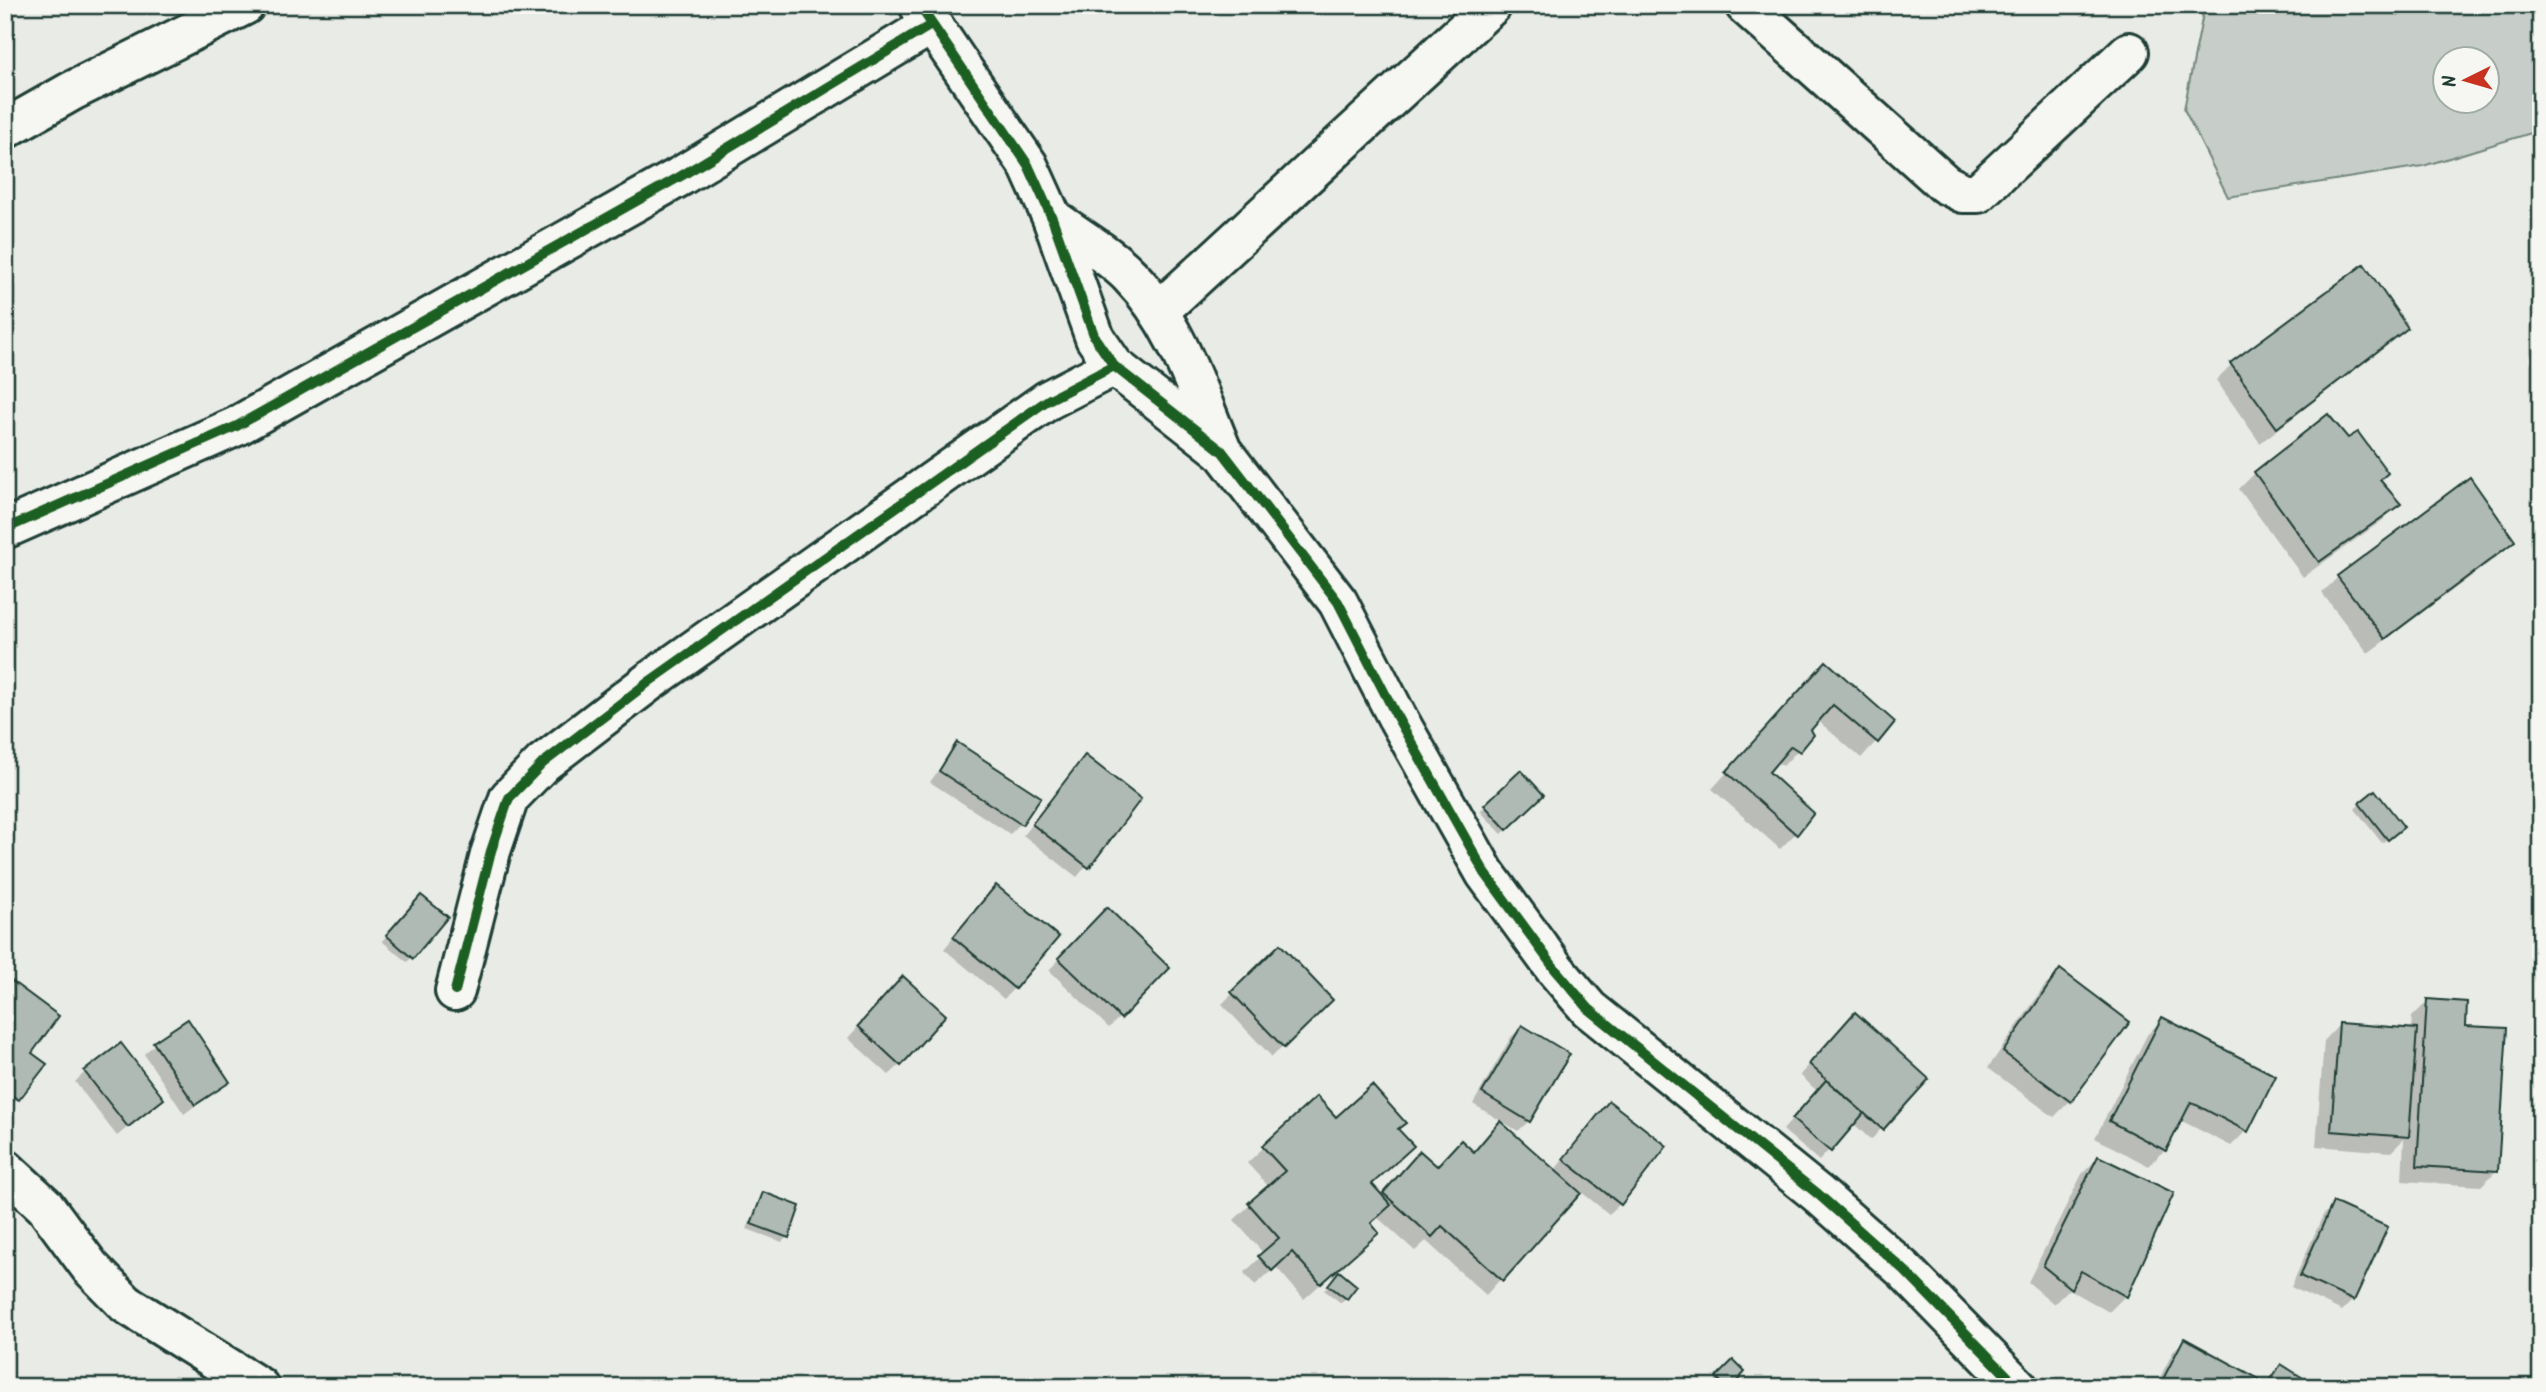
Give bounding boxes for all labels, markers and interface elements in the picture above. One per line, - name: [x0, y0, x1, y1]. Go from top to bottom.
- north arrow: [2430, 46, 2500, 116]
- text: N: [2436, 74, 2467, 89]

